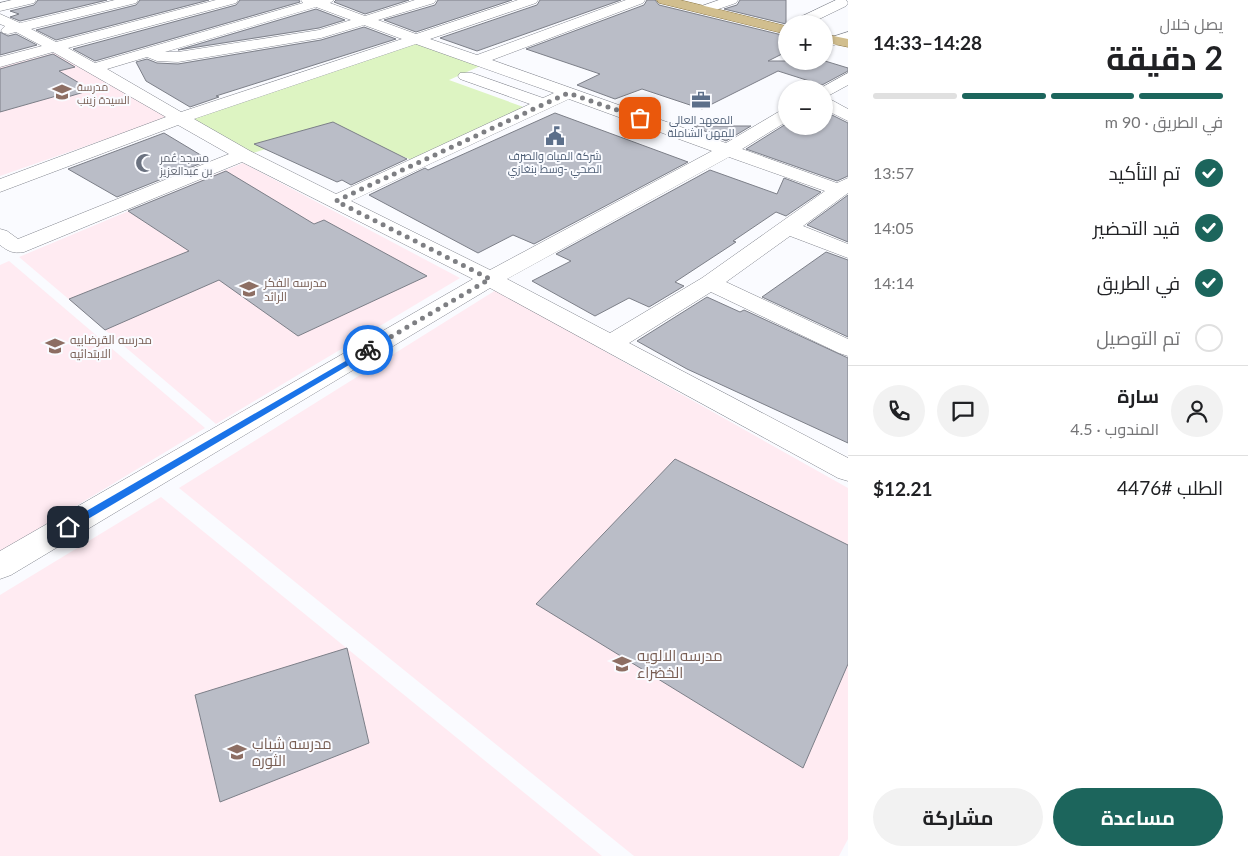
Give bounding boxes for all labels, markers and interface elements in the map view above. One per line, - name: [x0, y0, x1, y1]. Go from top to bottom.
- text: يصل خلال: [1160, 14, 1223, 33]
- map controls: [778, 15, 833, 135]
- button: +: [778, 15, 833, 70]
- text: 14:28–14:33: [873, 31, 982, 54]
- text: 2 دقيقة: [1106, 38, 1223, 77]
- place label: مدرسة السيدة زينب: [77, 80, 130, 107]
- button: −: [778, 80, 833, 135]
- school or university icon: مدرسة السيدة زينب: [51, 81, 73, 103]
- office icon: المعهد العالي للمهن الشاملة: [690, 89, 712, 111]
- pin: [619, 97, 661, 139]
- icon: bag: [626, 104, 654, 132]
- text: في الطريق · 90 m: [1105, 112, 1223, 131]
- place label: المعهد العالي للمهن الشاملة: [667, 113, 735, 140]
- public building icon: شركة المياه والصرف الصحي -وسط بنغازي: [544, 125, 566, 147]
- place label: شركة المياه والصرف الصحي -وسط بنغازي: [508, 149, 602, 178]
- place label: مسجد عُمر بن عبدالعزيز: [159, 151, 213, 178]
- mosque icon: مسجد عُمر بن عبدالعزيز: [134, 152, 156, 174]
- icon: check: [1195, 159, 1223, 187]
- text: تم التأكيد: [1108, 161, 1180, 184]
- text: 13:57: [873, 163, 914, 182]
- icon: check: [1195, 214, 1223, 242]
- text: قيد التحضير: [1093, 216, 1180, 239]
- text: 14:05: [873, 218, 914, 237]
- icon: check: [1195, 269, 1223, 297]
- text: في الطريق: [1097, 271, 1180, 294]
- text: 14:14: [873, 273, 914, 292]
- place label: مدرسه الفكر الرائد: [263, 275, 327, 304]
- school or university icon: مدرسه الفكر الرائد: [238, 278, 260, 300]
- courier: [343, 325, 393, 375]
- text: تم التوصيل: [1096, 326, 1180, 349]
- place label: مدرسه القرضابيه الابتدائيه: [70, 332, 152, 361]
- school or university icon: مدرسه القرضابيه الابتدائيه: [44, 335, 66, 357]
- icon: bike: [354, 336, 382, 364]
- text: سارة: [1117, 384, 1159, 407]
- button: phone: [873, 385, 925, 437]
- button: chat: [937, 385, 989, 437]
- button: person: [1171, 385, 1223, 437]
- text: المندوب · 4.5: [1070, 419, 1159, 438]
- text: الطلب #4476: [1117, 476, 1223, 499]
- text: $12.21: [873, 477, 933, 500]
- pin: [47, 506, 89, 548]
- icon: home: [54, 513, 82, 541]
- place label: مدرسه الالويه الخضراء: [637, 646, 723, 682]
- school or university icon: مدرسه الالويه الخضراء: [611, 653, 633, 675]
- place label: مدرسه شباب الثوره: [252, 734, 332, 770]
- school or university icon: مدرسه شباب الثوره: [226, 741, 248, 763]
- button: مشاركة: [873, 788, 1043, 846]
- button: مساعدة: [1053, 788, 1223, 846]

